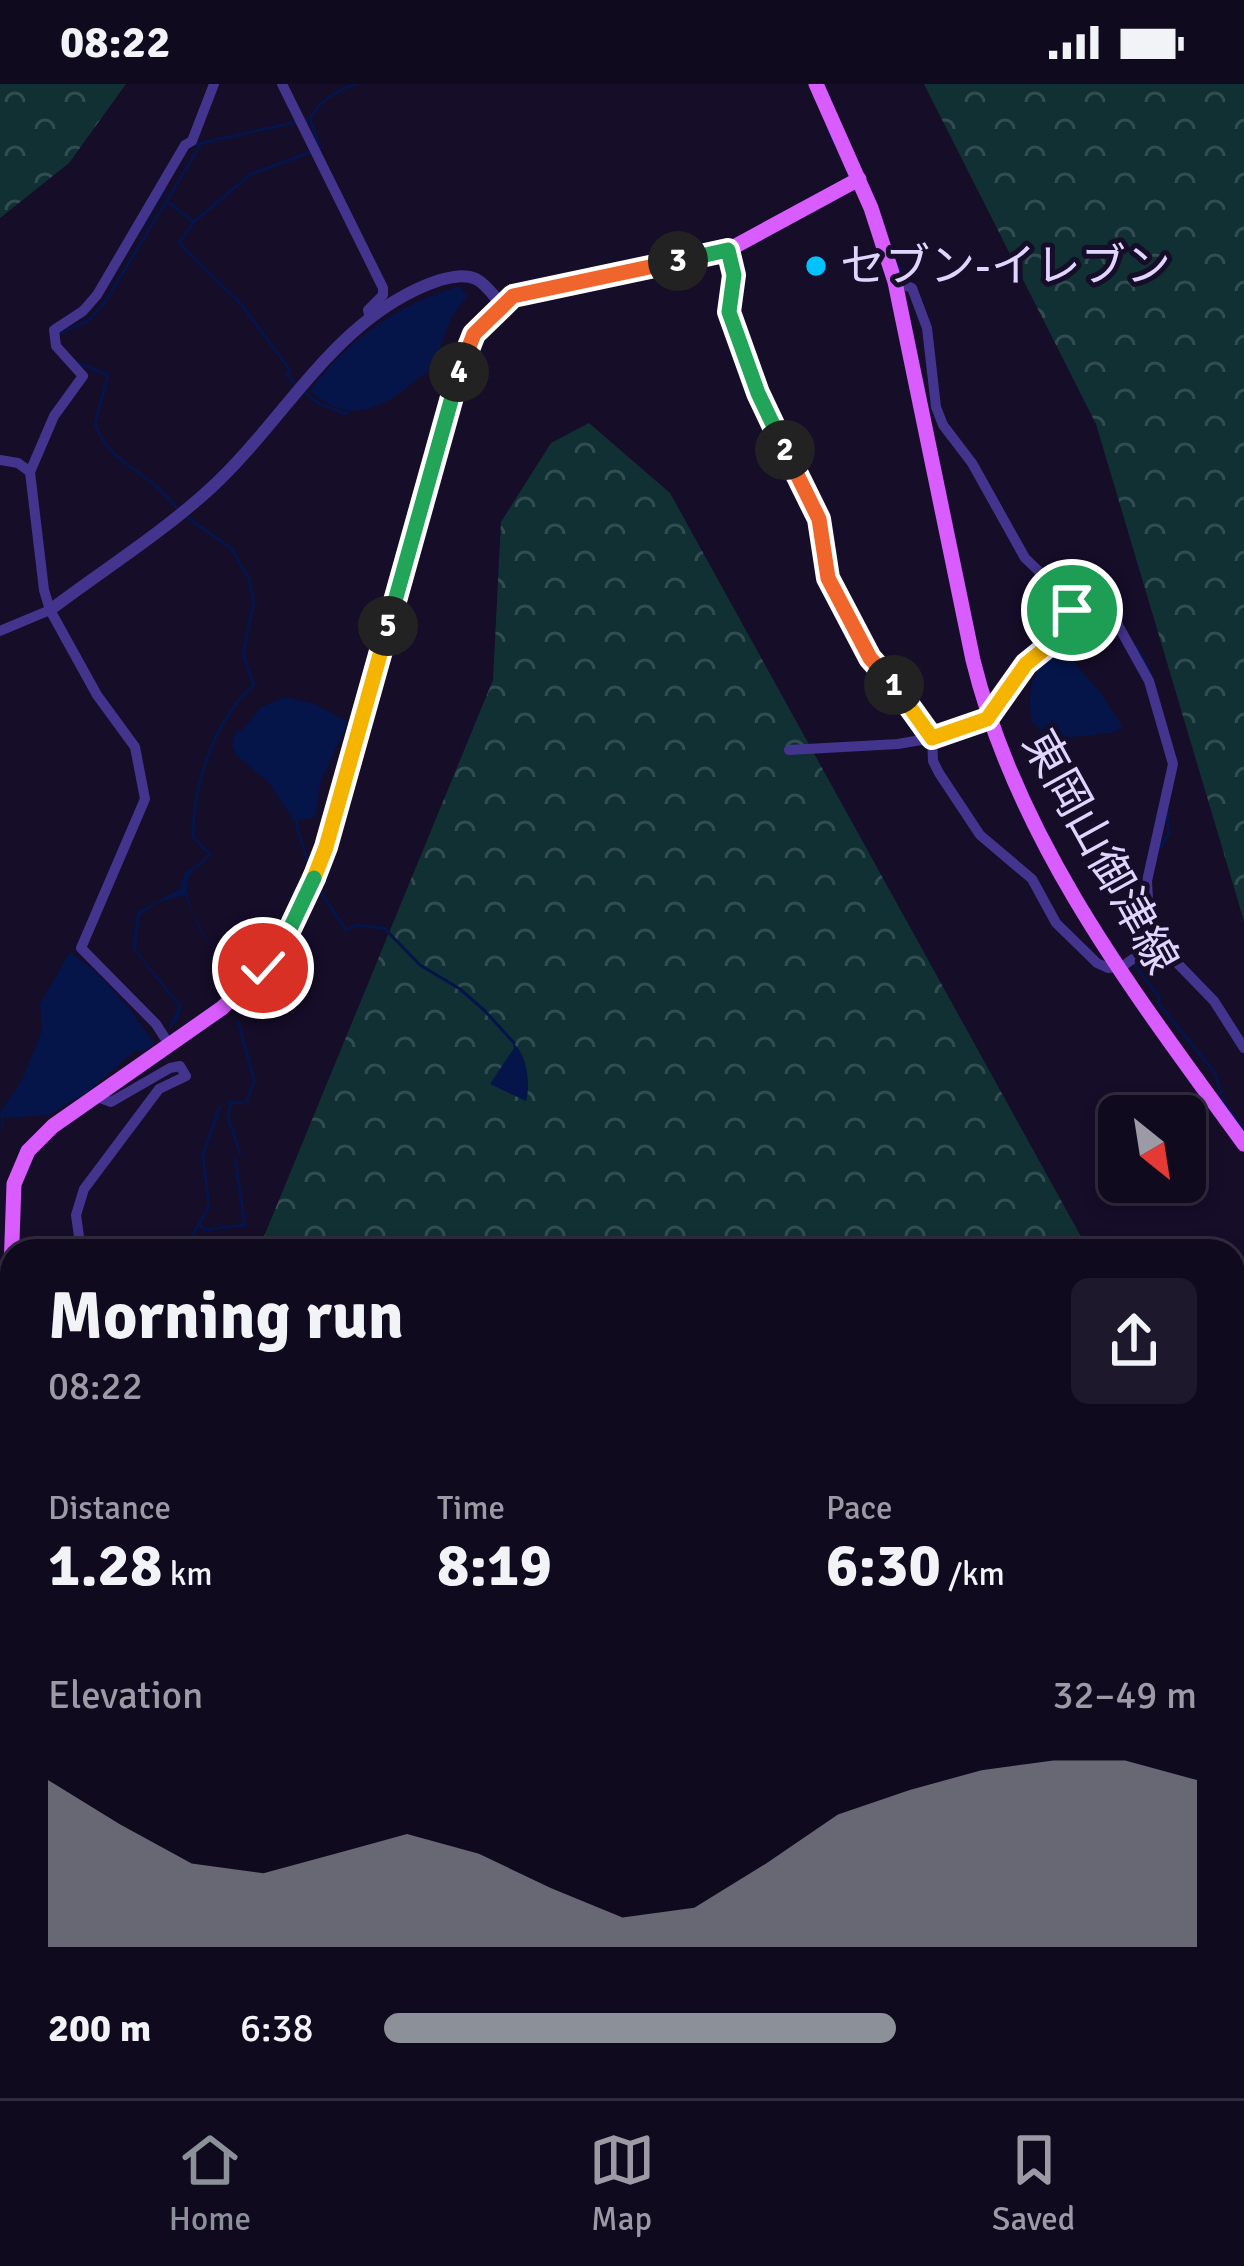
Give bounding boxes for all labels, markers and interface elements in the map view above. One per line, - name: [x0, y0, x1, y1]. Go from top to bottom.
- text: 08:22: [60, 15, 170, 70]
- pin: 3: [648, 231, 708, 291]
- place label: セブン-イレブン: [840, 239, 1171, 294]
- text: 3: [669, 240, 687, 281]
- marker: セブン-イレブン: [803, 253, 829, 279]
- pin: 4: [429, 342, 489, 402]
- text: 4: [450, 351, 468, 392]
- pin: 2: [755, 420, 815, 480]
- text: 2: [776, 429, 794, 470]
- pin: [1021, 559, 1123, 661]
- icon: arrive: [1039, 577, 1105, 643]
- pin: 5: [358, 596, 418, 656]
- text: 5: [379, 605, 397, 646]
- pin: 1: [864, 655, 924, 715]
- text: 1: [885, 664, 903, 705]
- street label: 東岡山御津線: [1010, 721, 1190, 983]
- pin: [212, 917, 314, 1019]
- icon: check: [230, 935, 296, 1001]
- north arrow: [1098, 1095, 1206, 1203]
- map controls: [1098, 1095, 1206, 1203]
- text: Morning run: [48, 1276, 404, 1357]
- button: share: [1071, 1278, 1197, 1404]
- text: 08:22: [48, 1362, 143, 1410]
- text: Distance: [48, 1488, 171, 1529]
- text: Time: [437, 1488, 505, 1529]
- text: Pace: [826, 1488, 892, 1529]
- text: 1.28: [48, 1529, 162, 1603]
- text: 8:19: [437, 1529, 552, 1603]
- text: 6:30: [826, 1529, 941, 1603]
- text: km: [162, 1554, 213, 1595]
- text: /km: [941, 1554, 1005, 1595]
- text: Elevation: [48, 1671, 203, 1719]
- text: 32–49 m: [1052, 1671, 1197, 1719]
- text: 200 m: [48, 2004, 151, 2052]
- text: 6:38: [240, 2004, 314, 2052]
- tab: Home: [169, 2127, 251, 2240]
- tab: Map: [589, 2127, 655, 2240]
- tab: Saved: [992, 2127, 1075, 2240]

